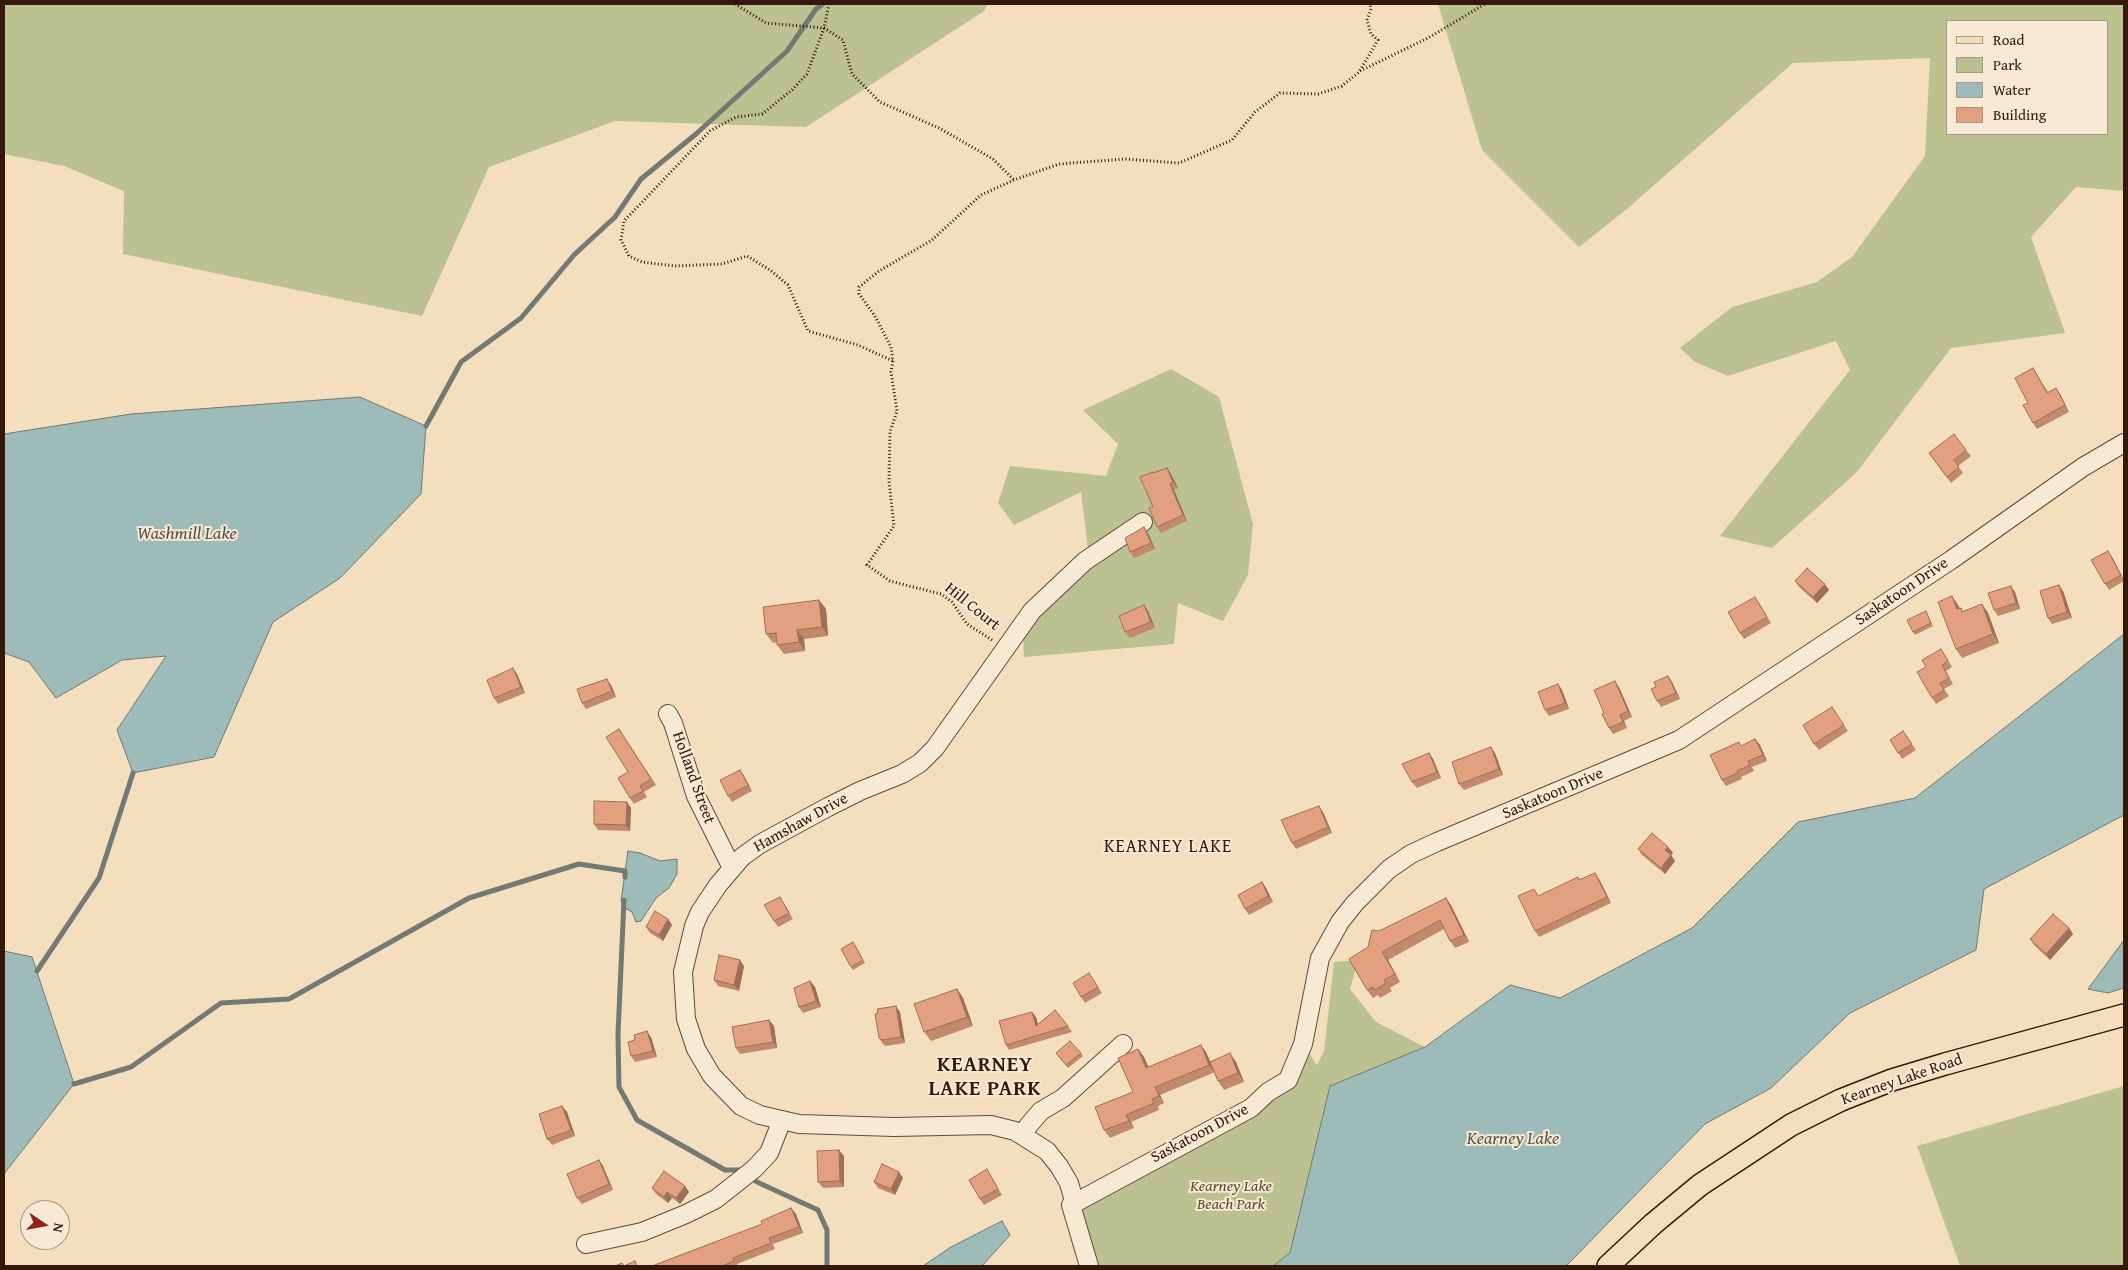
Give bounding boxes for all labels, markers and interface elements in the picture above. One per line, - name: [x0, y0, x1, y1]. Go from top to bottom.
- legend: [1946, 20, 2108, 135]
- text: Road: [1993, 29, 2024, 50]
- text: Park: [1993, 54, 2022, 75]
- text: Water: [1993, 79, 2031, 100]
- text: Building: [1993, 104, 2046, 125]
- water label: Washmill Lake: [137, 523, 237, 545]
- street label: Saskatoon Drive: [1852, 554, 1952, 630]
- street label: Hill Court: [941, 579, 1003, 635]
- street label: Holland Street: [667, 729, 719, 827]
- street label: Saskatoon Drive: [1500, 764, 1606, 824]
- street label: Hamshaw Drive: [751, 789, 851, 857]
- district label: KEARNEY LAKE: [1102, 836, 1234, 858]
- street label: Kearney Lake Road: [1839, 1050, 1965, 1110]
- district label: KEARNEY LAKE PARK: [927, 1053, 1043, 1103]
- street label: Saskatoon Drive: [1148, 1100, 1252, 1168]
- water label: Kearney Lake: [1467, 1128, 1559, 1150]
- park label: Kearney Lake Beach Park: [1190, 1177, 1272, 1215]
- north arrow: [20, 1200, 70, 1250]
- text: N: [48, 1221, 69, 1235]

